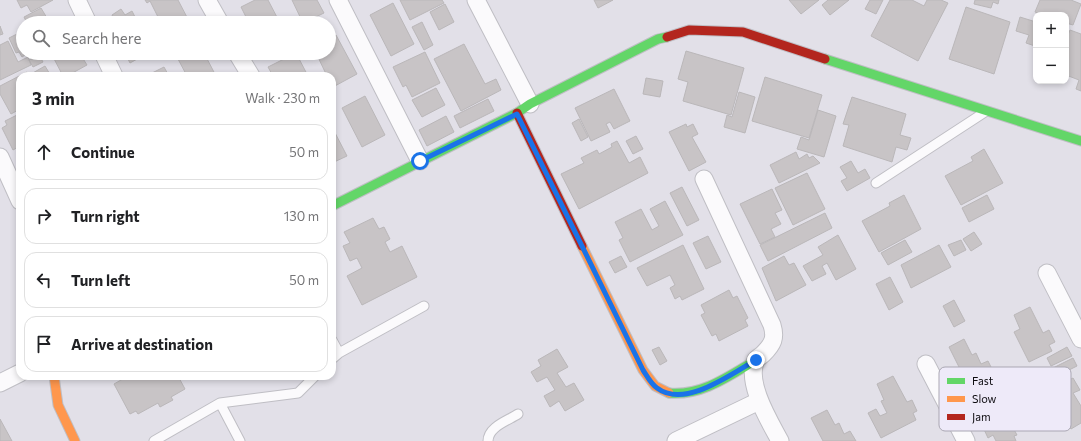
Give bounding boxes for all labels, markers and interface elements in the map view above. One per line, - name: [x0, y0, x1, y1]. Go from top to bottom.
- map controls: [1033, 12, 1069, 84]
- button: +: [1033, 12, 1069, 48]
- search box: [16, 16, 336, 60]
- icon: search: [30, 27, 52, 49]
- text: Search here: [62, 29, 141, 47]
- button: −: [1033, 48, 1069, 84]
- text: 3 min: [32, 88, 75, 109]
- text: Walk · 230 m: [245, 90, 320, 106]
- icon: ahead: [33, 141, 55, 163]
- text: Continue: [71, 143, 135, 161]
- text: 50 m: [289, 144, 319, 160]
- route start: [411, 152, 429, 170]
- icon: right: [33, 205, 55, 227]
- text: Turn right: [71, 207, 140, 225]
- text: 130 m: [284, 208, 319, 224]
- icon: left: [33, 269, 55, 291]
- text: Turn left: [71, 271, 130, 289]
- text: 50 m: [289, 272, 319, 288]
- icon: arrive: [33, 333, 55, 355]
- text: Arrive at destination: [71, 335, 213, 353]
- route end: [747, 351, 765, 369]
- legend: [939, 367, 1071, 431]
- text: Fast: [972, 374, 994, 387]
- text: Slow: [972, 392, 997, 405]
- text: Jam: [972, 410, 991, 424]

